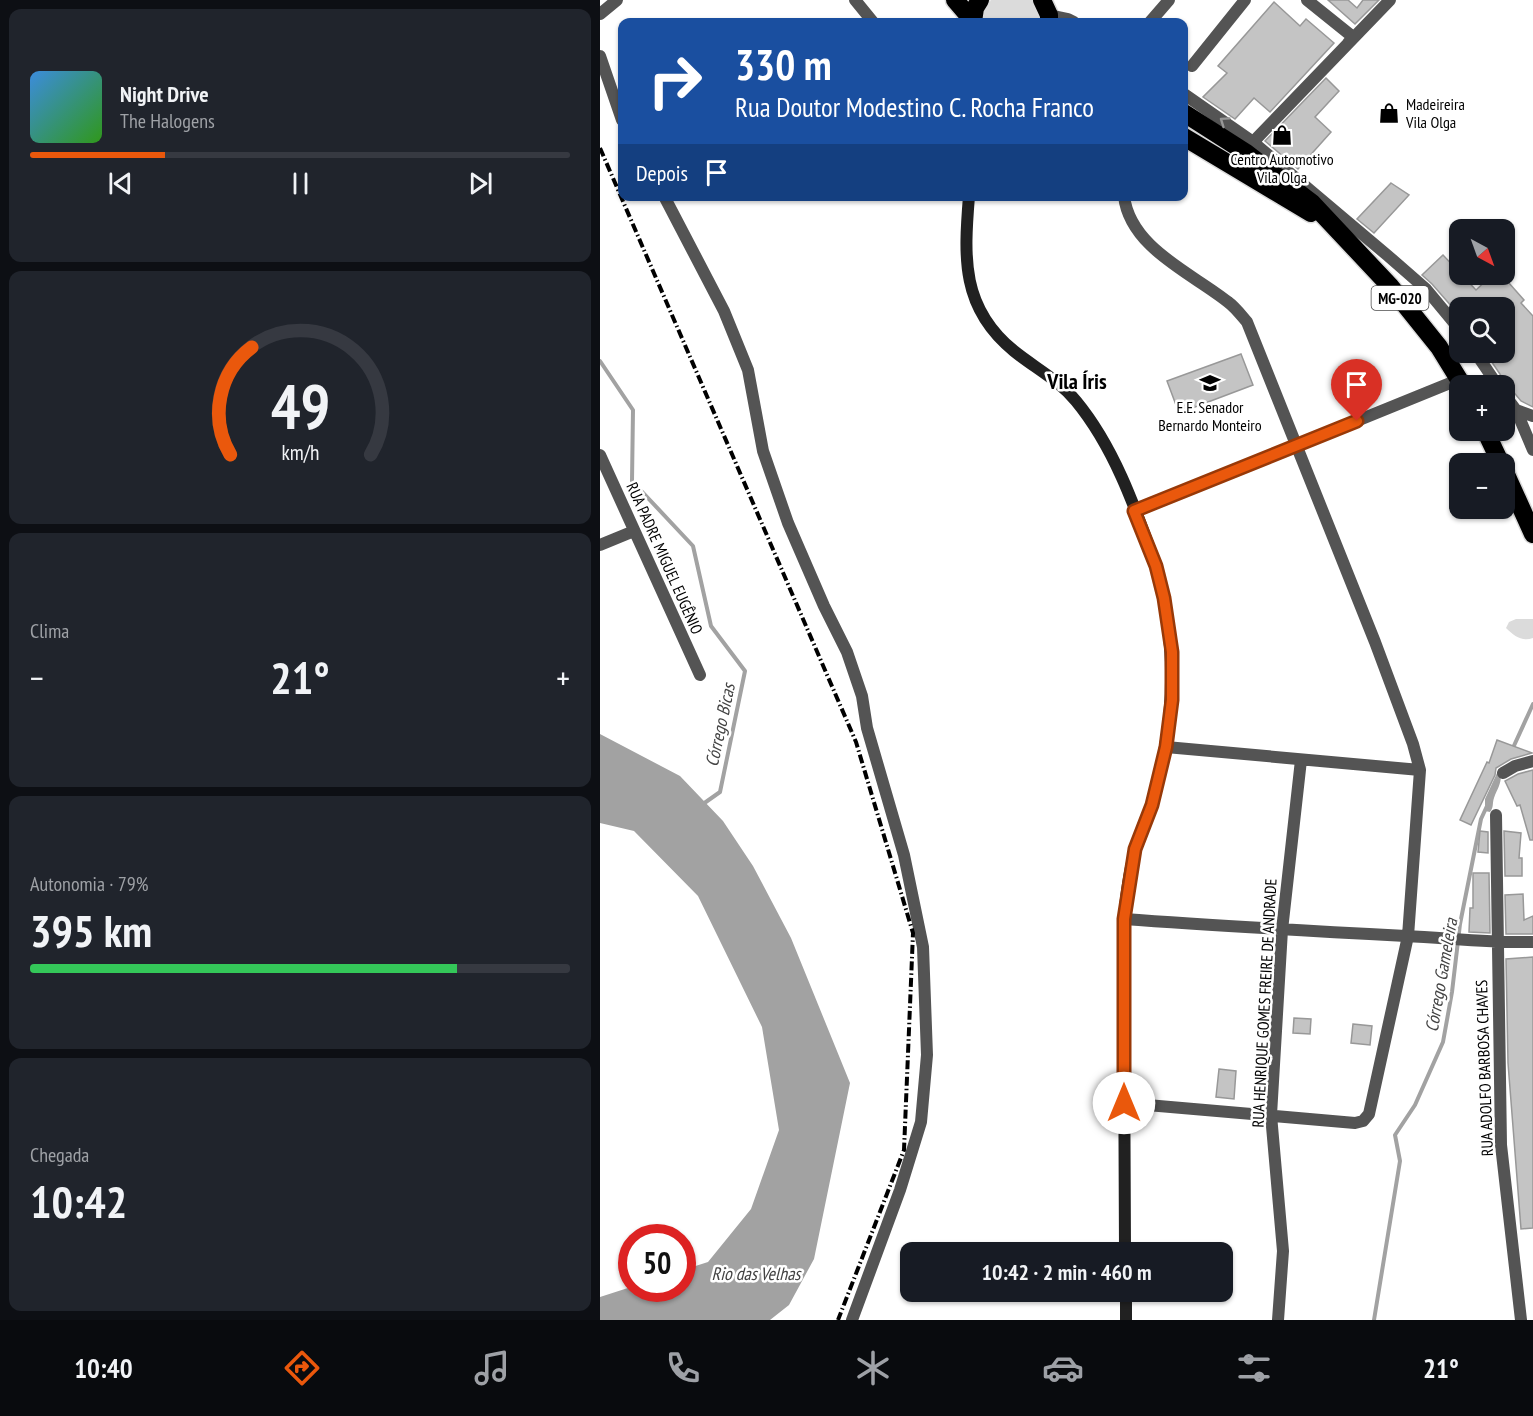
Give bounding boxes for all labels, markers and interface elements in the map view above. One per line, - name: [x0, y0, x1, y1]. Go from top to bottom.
- text: 330 m: [735, 37, 832, 92]
- icon: right: [636, 42, 714, 120]
- text: Night Drive: [120, 80, 209, 108]
- text: Rua Doutor Modestino C. Rocha Franco: [735, 90, 1094, 124]
- place label: Madeireira Vila Olga: [1405, 94, 1465, 132]
- shop icon: Madeireira Vila Olga: [1377, 101, 1401, 125]
- text: The Halogens: [120, 108, 215, 134]
- one-way arrow: [1219, 117, 1230, 128]
- shop icon: Centro Automotivo Vila Olga: [1270, 123, 1294, 147]
- place label: Centro Automotivo Vila Olga: [1230, 149, 1334, 187]
- icon: arrive: [700, 156, 733, 189]
- text: Depois: [636, 159, 688, 187]
- icon: previous: [104, 167, 137, 200]
- icon: pause: [284, 167, 317, 200]
- icon: next: [464, 167, 497, 200]
- north arrow: [1449, 219, 1515, 285]
- map controls: [1449, 219, 1515, 519]
- road number: MG-020: [1372, 286, 1428, 310]
- button: search: [1449, 297, 1515, 363]
- pin: [1331, 359, 1382, 421]
- text: 49: [270, 365, 330, 446]
- district label: Vila Íris: [1046, 367, 1107, 395]
- icon: arrive: [1340, 368, 1373, 401]
- school or university icon: E.E. Senador Bernardo Monteiro: [1198, 371, 1222, 395]
- button: +: [1449, 375, 1515, 441]
- place label: E.E. Senador Bernardo Monteiro: [1158, 397, 1262, 435]
- text: km/h: [281, 438, 319, 466]
- button: −: [1449, 453, 1515, 519]
- street label: RUA PADRE MIGUEL EUGÊNIO: [622, 479, 708, 637]
- text: Clima: [30, 618, 69, 644]
- text: 21°: [270, 648, 330, 706]
- text: −: [30, 656, 44, 699]
- text: +: [556, 656, 570, 699]
- water label: Córrego Bicas: [700, 680, 740, 769]
- text: Autonomia · 79%: [30, 871, 148, 897]
- street label: RUA HENRIQUE GOMES FREIRE DE ANDRADE: [1247, 878, 1281, 1128]
- text: 395 km: [30, 901, 152, 959]
- water label: Córrego Gameleira: [1420, 916, 1462, 1034]
- street label: RUA ADOLFO BARBOSA CHAVES: [1471, 979, 1497, 1157]
- position arrow: [1092, 1071, 1156, 1135]
- text: Chegada: [30, 1142, 89, 1168]
- text: 10:42: [30, 1172, 127, 1230]
- speed limit sign: 50: [618, 1224, 696, 1302]
- text: 10:42 · 2 min · 460 m: [981, 1258, 1152, 1286]
- water label: Rio das Velhas: [712, 1262, 802, 1285]
- icon: directions: [281, 1347, 323, 1389]
- icon: music: [471, 1347, 513, 1389]
- icon: phone: [662, 1347, 704, 1389]
- icon: climate: [852, 1347, 894, 1389]
- icon: car: [1042, 1347, 1084, 1389]
- icon: filters: [1233, 1347, 1275, 1389]
- text: 10:40: [74, 1351, 133, 1385]
- text: 21°: [1423, 1351, 1459, 1385]

